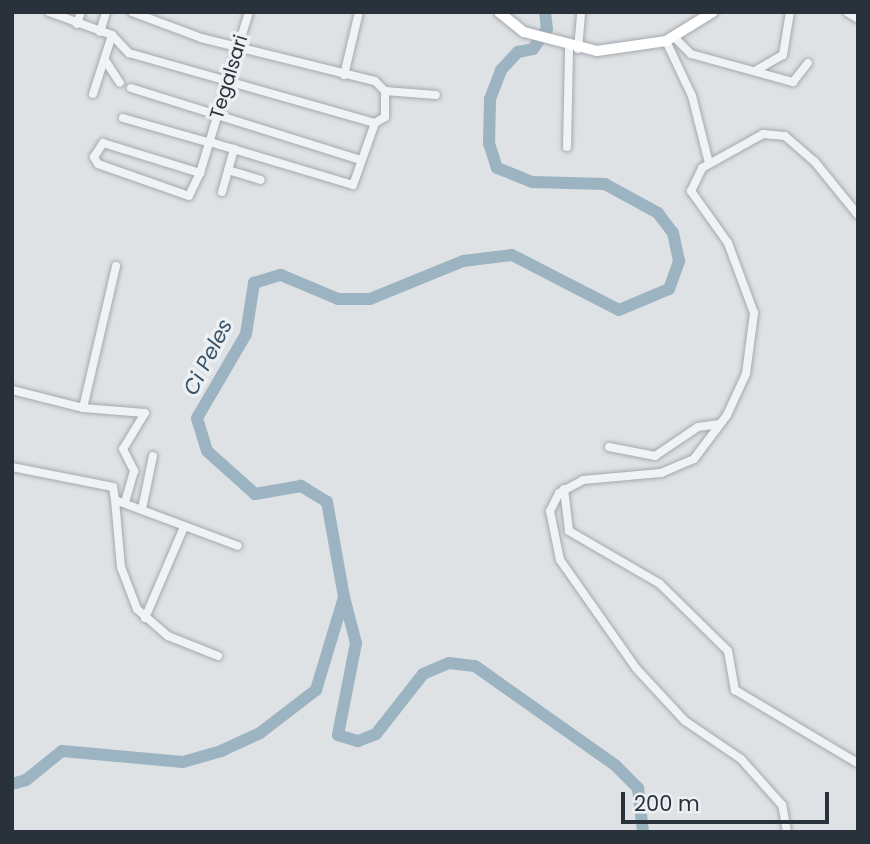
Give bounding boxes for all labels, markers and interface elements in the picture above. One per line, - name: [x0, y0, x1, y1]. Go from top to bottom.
- street label: Tegalsari: [205, 32, 253, 122]
- water label: Ci Peles: [178, 315, 238, 399]
- scale bar: [625, 778, 833, 822]
- text: 200 m: [634, 789, 700, 818]

